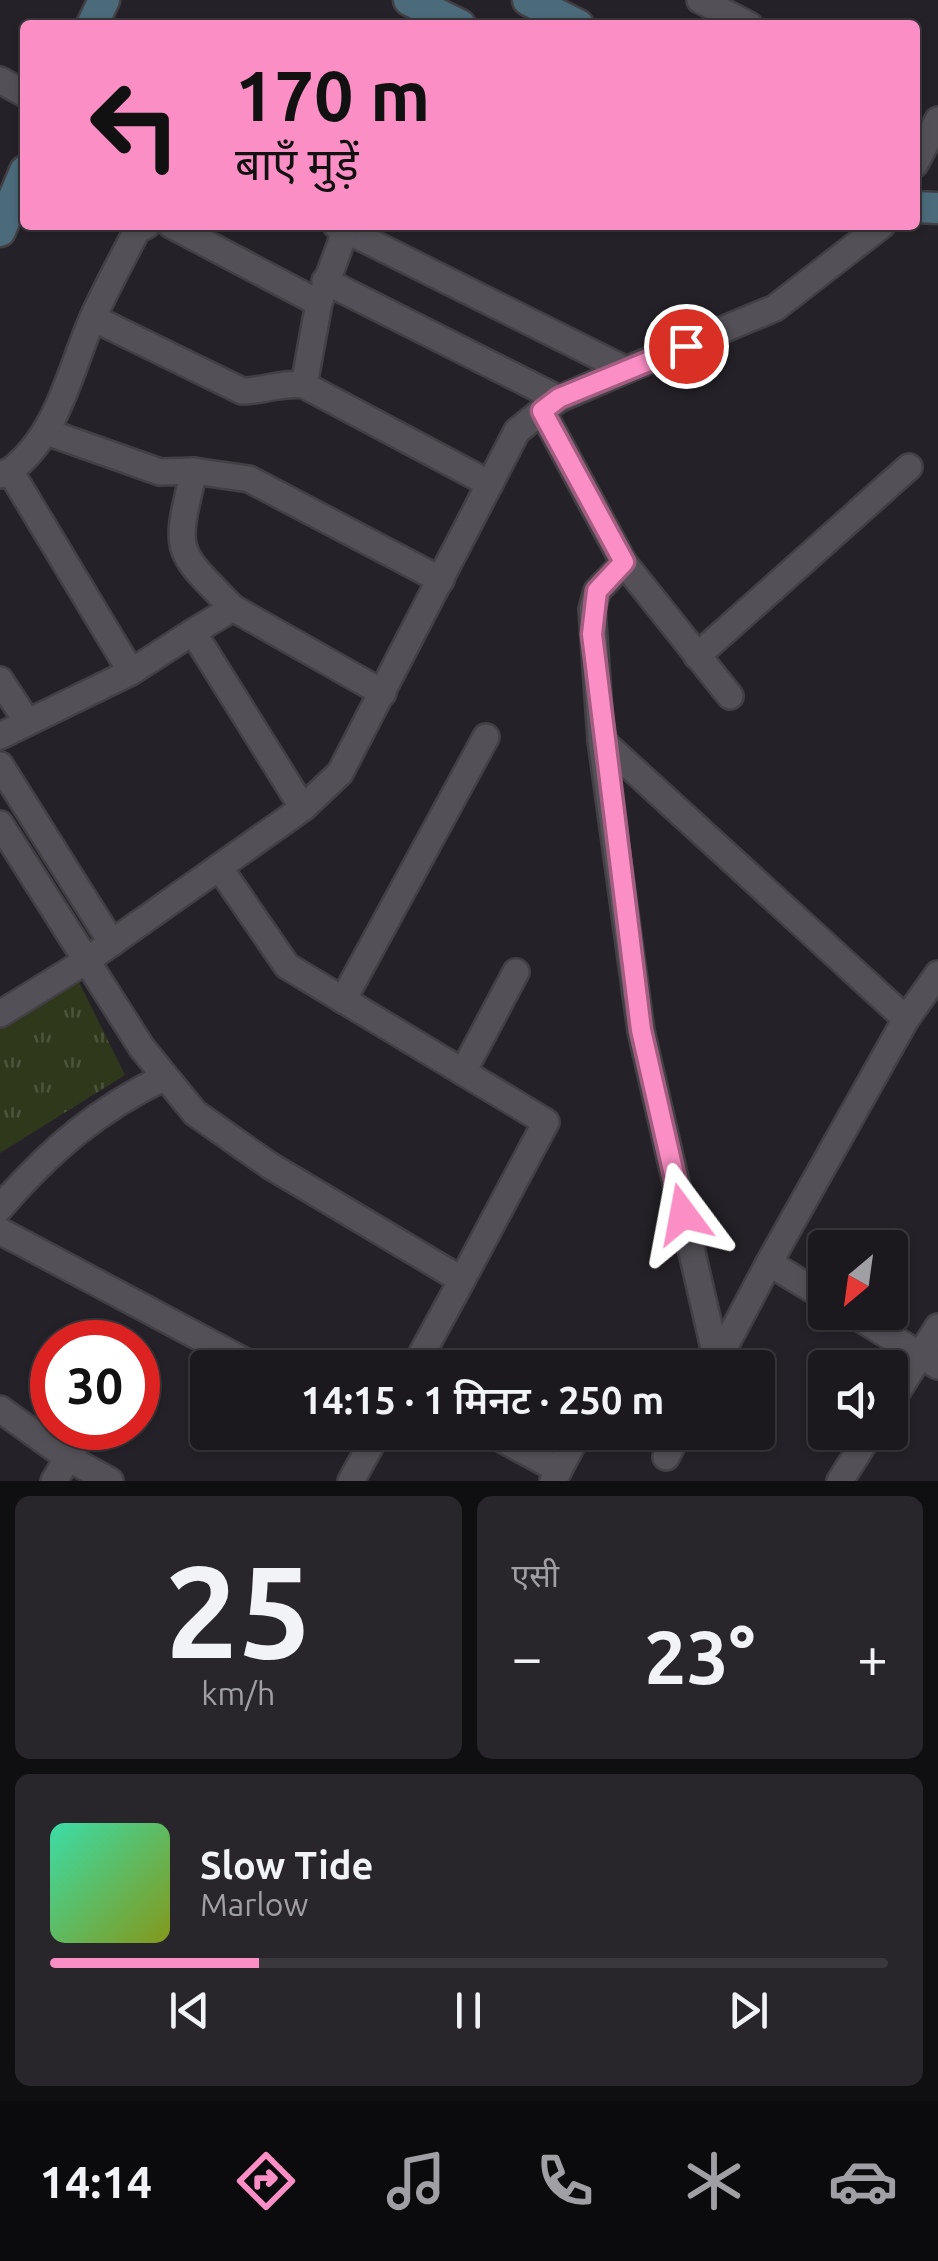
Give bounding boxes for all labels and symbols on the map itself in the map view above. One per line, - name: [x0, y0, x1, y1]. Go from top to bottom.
- pin: [644, 304, 729, 389]
- position arrow: [631, 1162, 735, 1266]
- north arrow: [808, 1230, 908, 1330]
- speed limit sign: 30: [30, 1320, 160, 1450]

